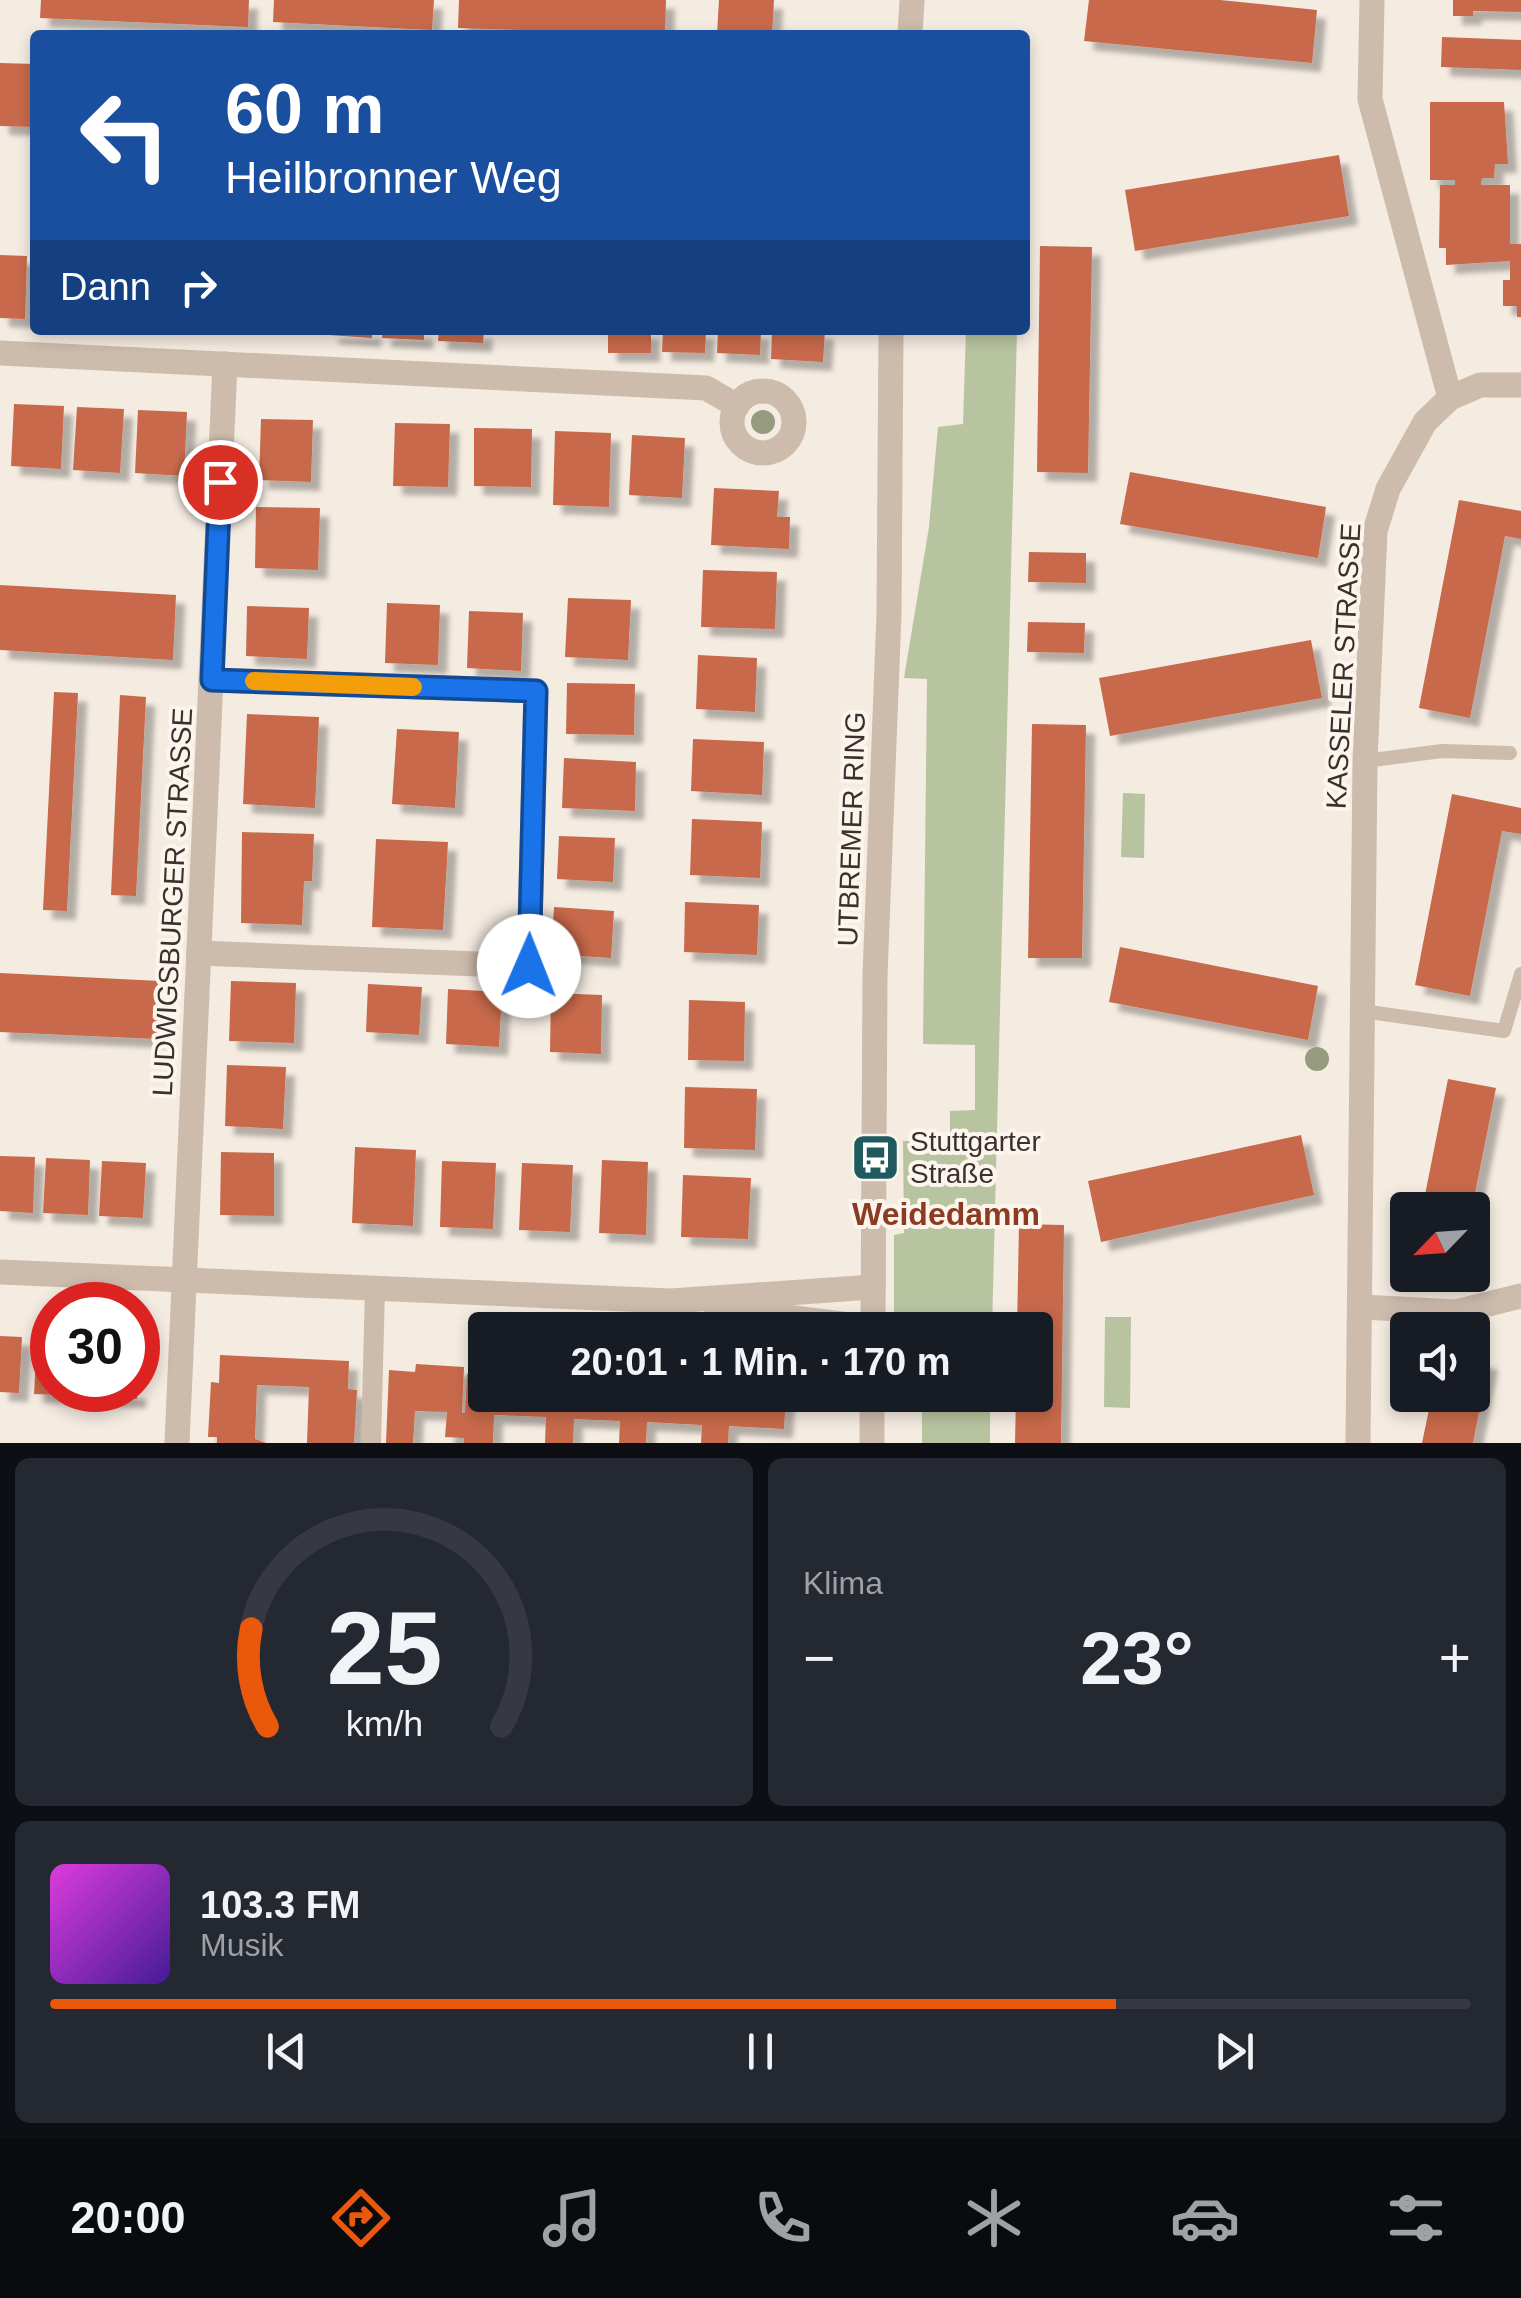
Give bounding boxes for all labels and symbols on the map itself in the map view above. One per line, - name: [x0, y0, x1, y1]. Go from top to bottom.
- pin: [178, 440, 263, 525]
- street label: KASSELER STRASSE: [1321, 522, 1366, 810]
- street label: LUDWIGSBURGER STRASSE: [147, 707, 198, 1097]
- street label: UTBREMER RING: [832, 711, 871, 947]
- position arrow: [477, 914, 581, 1018]
- place label: Stuttgarter Straße: [910, 1126, 1041, 1189]
- bus stop icon: Stuttgarter Straße: [849, 1131, 901, 1183]
- north arrow: [1390, 1192, 1490, 1292]
- district label: Weidedamm: [852, 1196, 1040, 1232]
- speed limit sign: 30: [30, 1282, 160, 1412]

